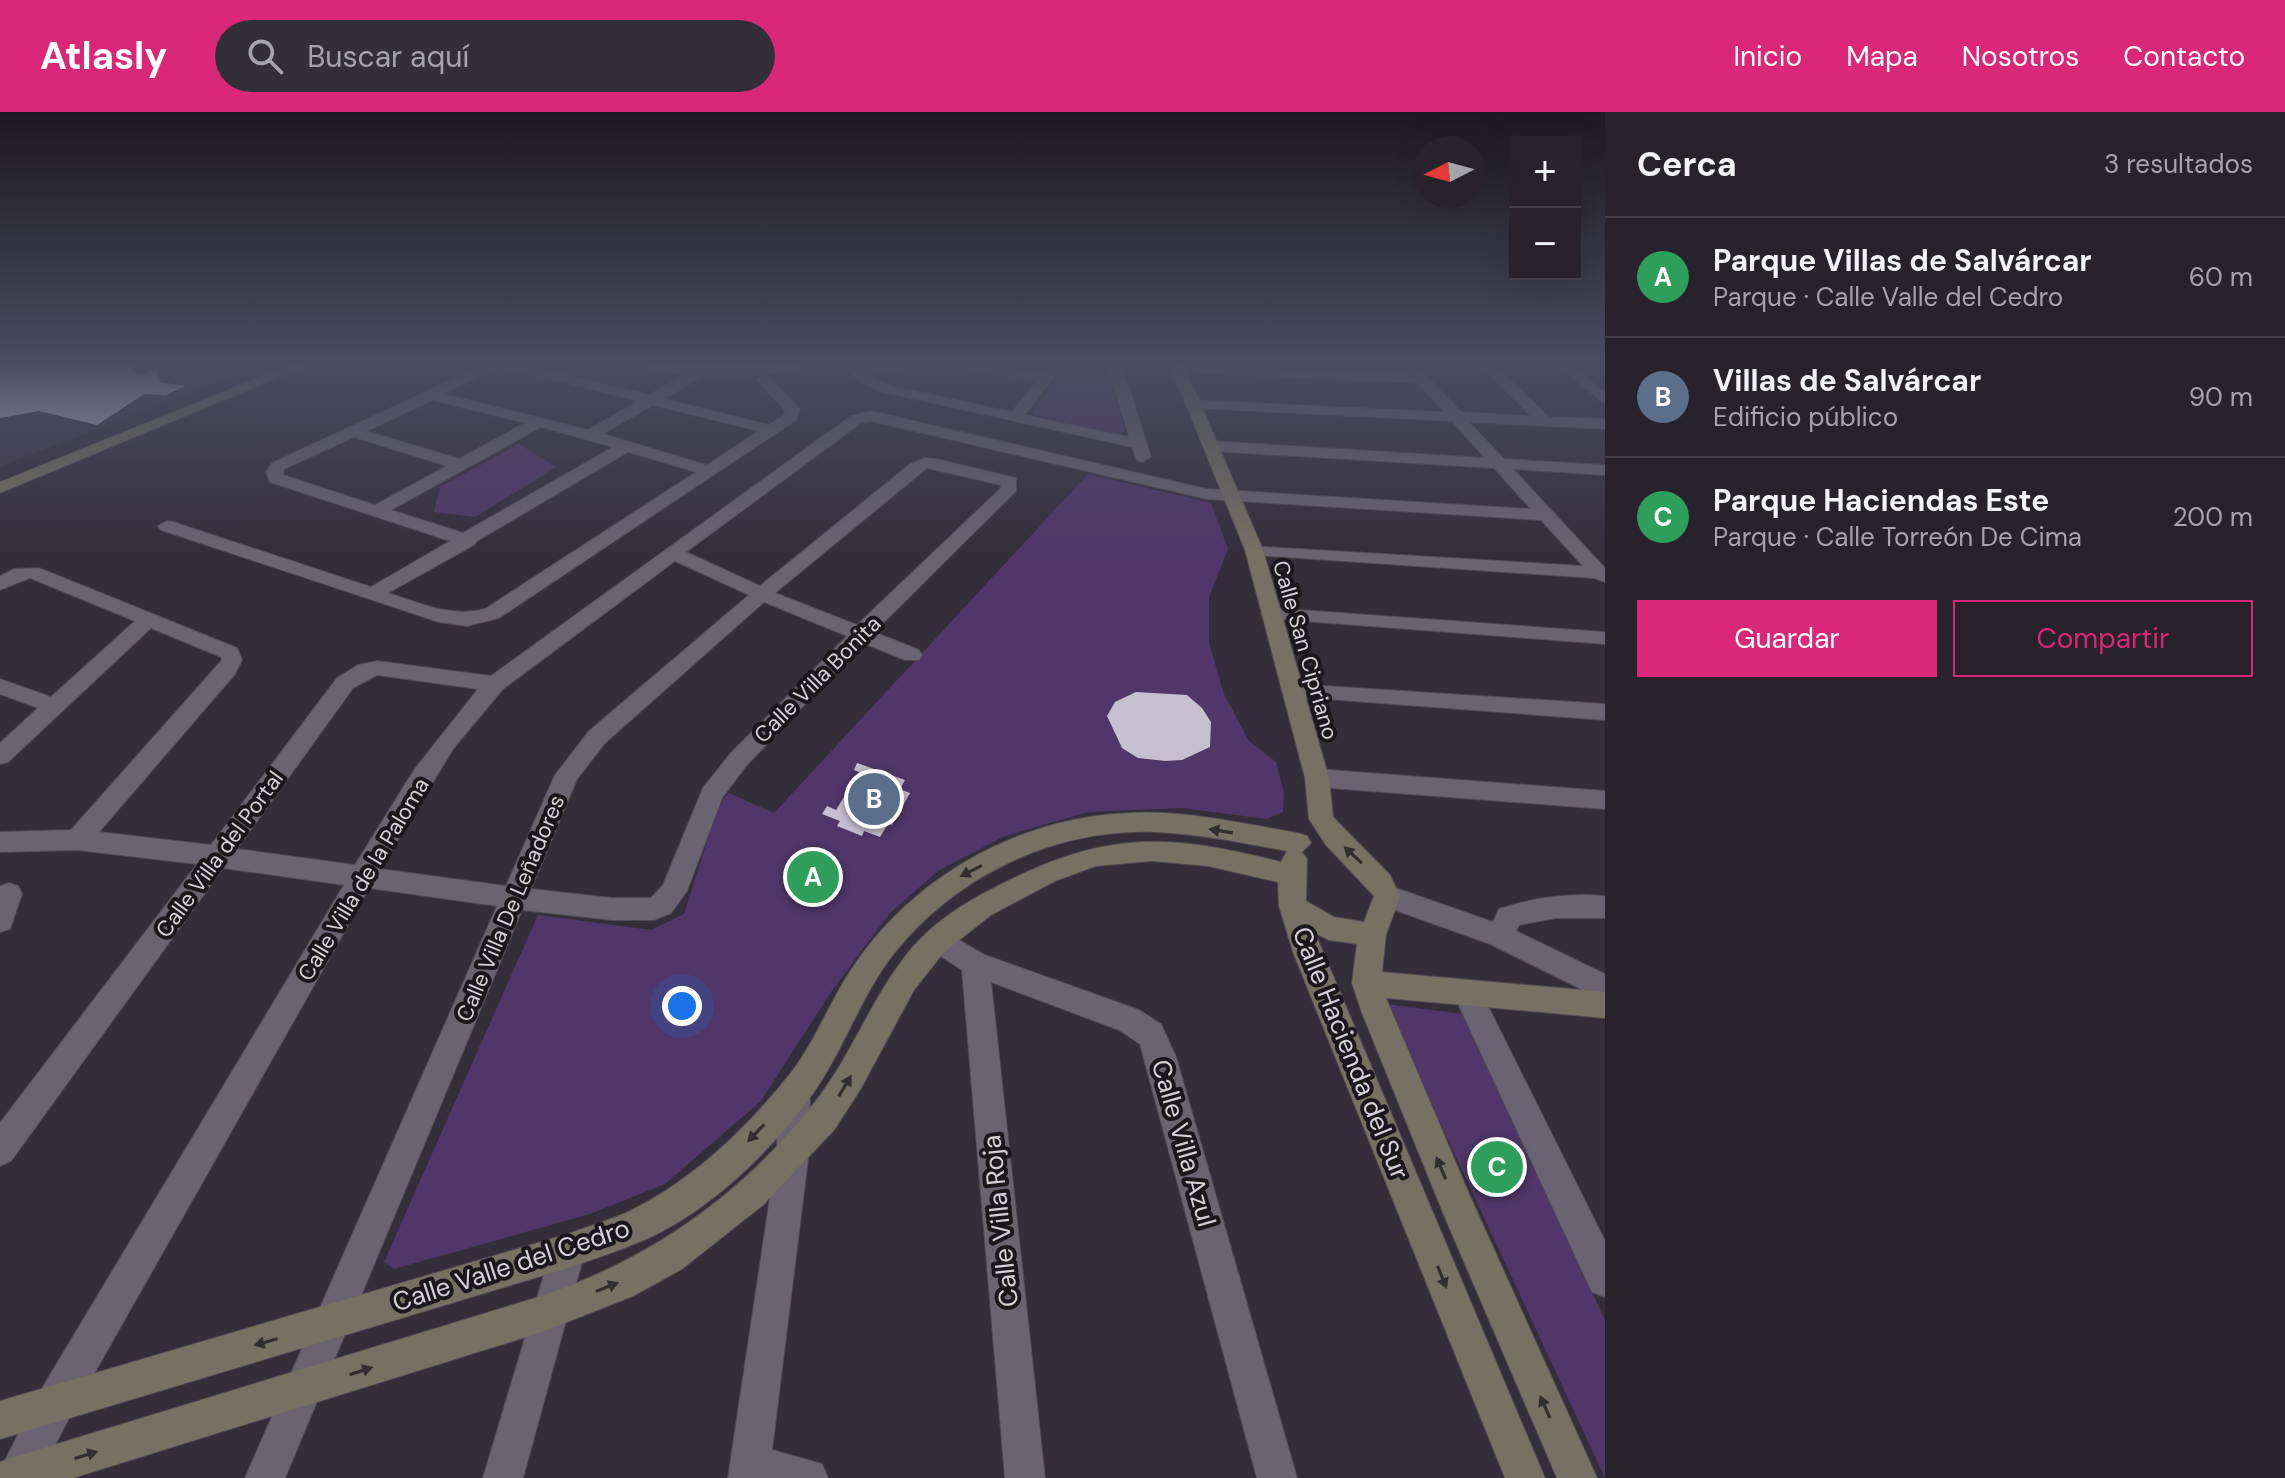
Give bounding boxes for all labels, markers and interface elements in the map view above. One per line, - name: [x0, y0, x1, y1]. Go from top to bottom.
- search box: [215, 20, 775, 92]
- text: Atlasly: [40, 31, 167, 81]
- icon: search: [243, 34, 287, 78]
- text: Buscar aquí: [307, 37, 469, 76]
- text: Inicio: [1733, 38, 1802, 75]
- text: Mapa: [1846, 38, 1918, 75]
- text: Nosotros: [1962, 38, 2079, 75]
- text: Contacto: [2123, 38, 2245, 75]
- north arrow: [1413, 136, 1485, 208]
- map controls: [1509, 136, 1581, 280]
- button: +: [1509, 136, 1581, 208]
- text: Cerca: [1637, 142, 1737, 187]
- text: 3 resultados: [2104, 147, 2253, 181]
- button: −: [1509, 208, 1581, 280]
- text: Parque Villas de Salvárcar: [1713, 241, 2091, 280]
- text: A: [1654, 260, 1672, 294]
- text: 60 m: [2189, 260, 2253, 294]
- text: Parque · Calle Valle del Cedro: [1713, 280, 2063, 314]
- text: Villas de Salvárcar: [1713, 361, 1981, 400]
- text: B: [1655, 380, 1671, 414]
- text: 90 m: [2189, 380, 2253, 414]
- text: Edificio público: [1713, 400, 1898, 434]
- text: Parque Haciendas Este: [1713, 481, 2049, 520]
- text: C: [1653, 500, 1673, 534]
- text: 200 m: [2173, 500, 2253, 534]
- text: Parque · Calle Torreón De Cima: [1713, 520, 2082, 554]
- street label: Calle San Cipriano: [1266, 557, 1345, 743]
- button: Guardar: [1637, 600, 1937, 677]
- button: Compartir: [1953, 600, 2253, 677]
- street label: Calle Villa Bonita: [748, 610, 887, 749]
- street label: Calle Villa del Portal: [149, 765, 290, 943]
- pin: B: [848, 769, 900, 829]
- street label: Calle Villa de la Paloma: [291, 772, 436, 986]
- street label: Calle Villa De Leñadores: [450, 791, 571, 1026]
- one-way arrow: [1209, 824, 1234, 837]
- pin: A: [787, 847, 839, 907]
- one-way arrow: [1344, 847, 1363, 865]
- one-way arrow: [959, 864, 982, 878]
- street label: Calle Hacienda del Sur: [1285, 922, 1417, 1184]
- your location: [662, 986, 702, 1026]
- street label: Calle Villa Azul: [1144, 1056, 1224, 1230]
- one-way arrow: [838, 1075, 852, 1097]
- one-way arrow: [747, 1123, 765, 1142]
- street label: Calle Villa Roja: [974, 1133, 1026, 1309]
- pin: C: [1471, 1137, 1523, 1197]
- one-way arrow: [1435, 1156, 1448, 1180]
- street label: Calle Valle del Cedro: [388, 1211, 634, 1319]
- one-way arrow: [1436, 1265, 1449, 1289]
- one-way arrow: [595, 1281, 619, 1294]
- one-way arrow: [254, 1336, 278, 1349]
- one-way arrow: [349, 1364, 373, 1377]
- one-way arrow: [1539, 1395, 1552, 1418]
- one-way arrow: [74, 1448, 98, 1461]

